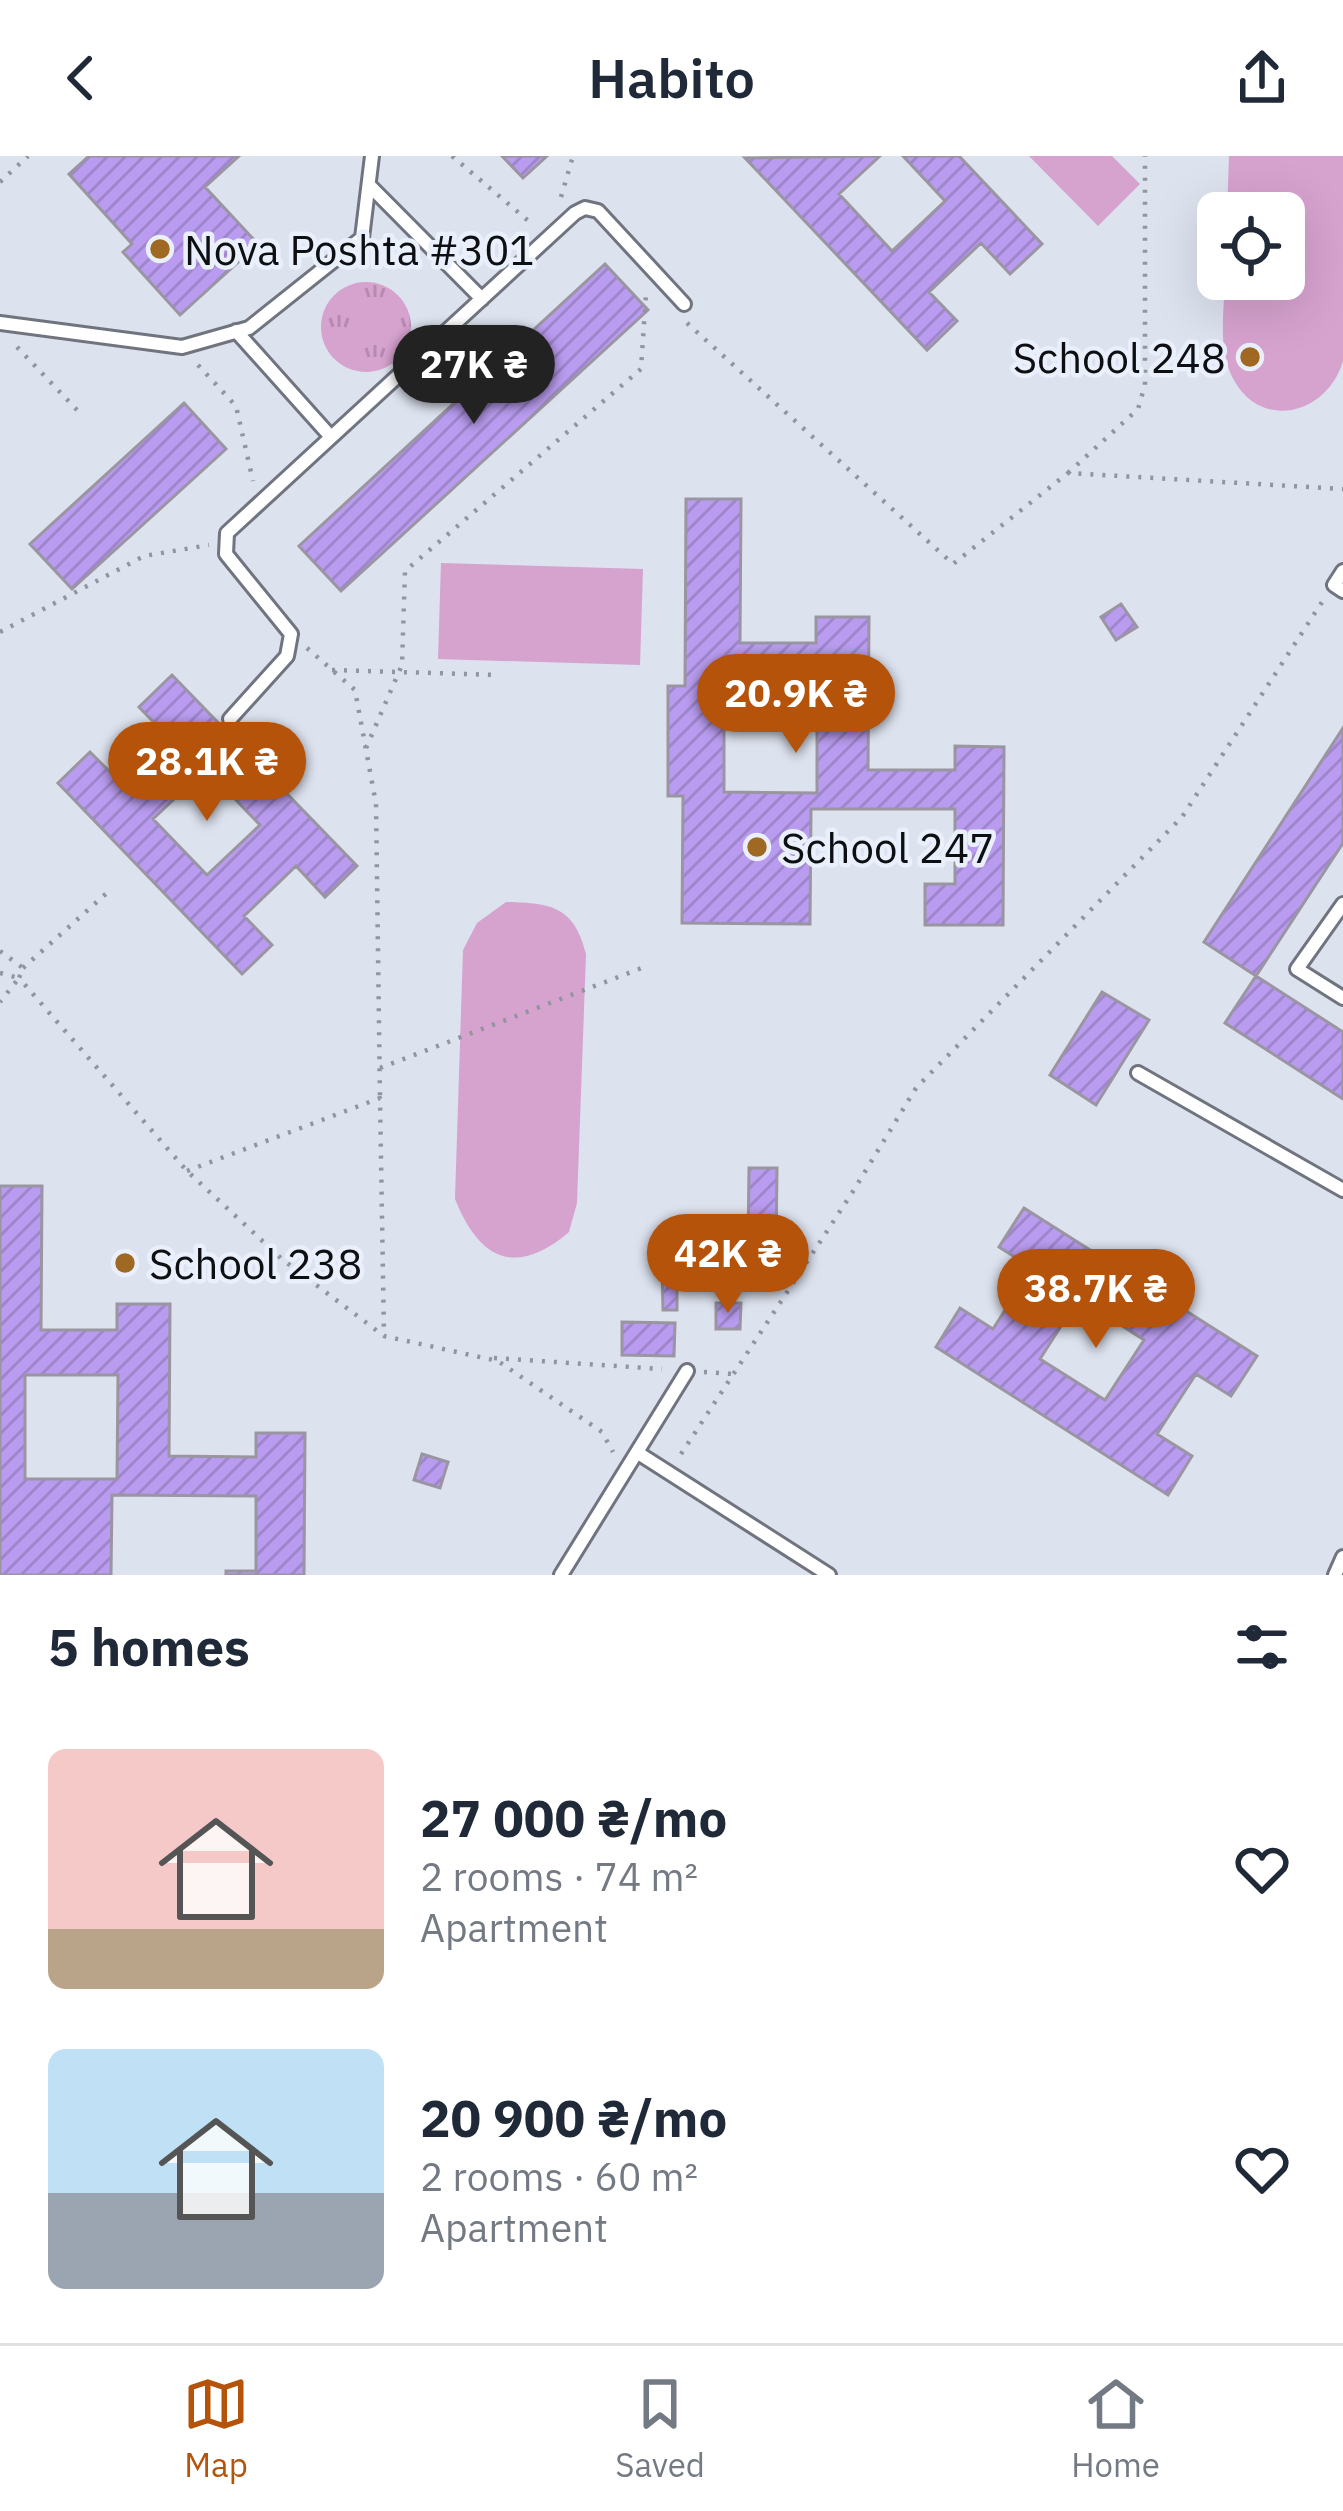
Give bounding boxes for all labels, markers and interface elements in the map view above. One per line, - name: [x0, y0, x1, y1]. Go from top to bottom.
- text: Habito: [588, 43, 755, 113]
- icon: back: [48, 45, 114, 111]
- icon: share: [1229, 45, 1295, 111]
- map controls: [1197, 192, 1305, 300]
- button: locate: [1197, 192, 1305, 300]
- place label: Nova Poshta #301: [184, 222, 535, 277]
- marker: Nova Poshta #301: [147, 236, 173, 262]
- pin: 27K ₴: [390, 325, 558, 427]
- place label: School 248: [1013, 330, 1226, 385]
- text: 27K ₴: [420, 338, 528, 389]
- marker: School 248: [1237, 344, 1263, 370]
- pin: 20.9K ₴: [685, 654, 907, 756]
- text: 20.9K ₴: [724, 667, 868, 718]
- pin: 28.1K ₴: [96, 722, 318, 824]
- text: 28.1K ₴: [135, 735, 279, 786]
- place label: School 247: [781, 820, 994, 875]
- marker: School 247: [744, 834, 770, 860]
- pin: 42K ₴: [644, 1214, 812, 1316]
- text: 42K ₴: [674, 1227, 782, 1278]
- place label: School 238: [149, 1236, 362, 1291]
- pin: 38.7K ₴: [985, 1249, 1207, 1351]
- marker: School 238: [112, 1250, 138, 1276]
- text: 38.7K ₴: [1024, 1262, 1168, 1313]
- text: 5 homes: [48, 1614, 250, 1680]
- icon: filters: [1229, 1614, 1295, 1680]
- text: 27 000 ₴/mo: [420, 1785, 727, 1851]
- icon: home: [144, 1797, 288, 1941]
- icon: heart: [1229, 1836, 1295, 1902]
- text: 2 rooms · 74 m²: [420, 1851, 698, 1902]
- text: Apartment: [420, 1902, 608, 1953]
- text: 20 900 ₴/mo: [420, 2085, 727, 2151]
- icon: home: [144, 2097, 288, 2241]
- icon: heart: [1229, 2136, 1295, 2202]
- text: 2 rooms · 60 m²: [420, 2151, 698, 2202]
- text: Apartment: [420, 2202, 608, 2253]
- tab: Map: [183, 2371, 249, 2486]
- tab: Saved: [615, 2371, 705, 2486]
- tab: Home: [1071, 2371, 1160, 2486]

